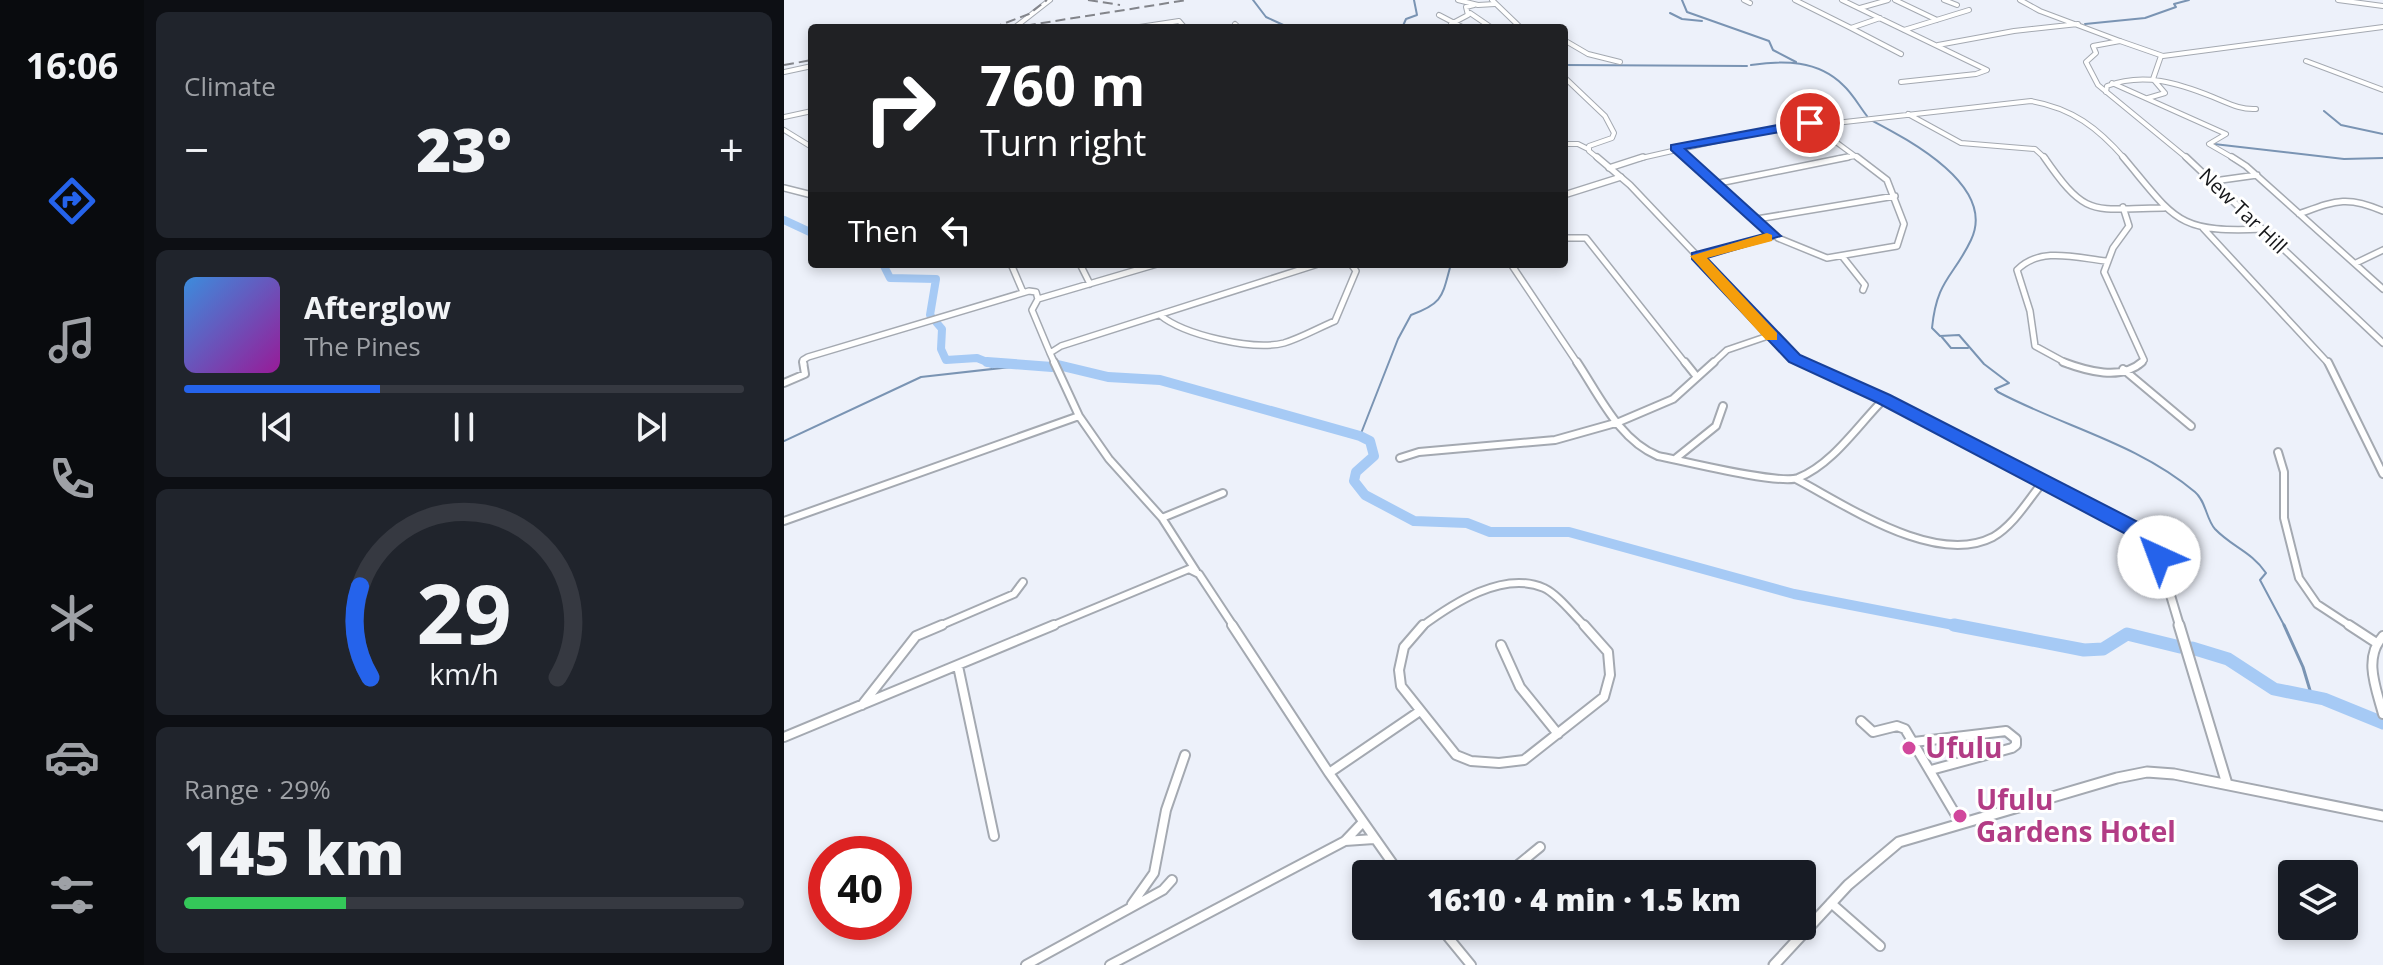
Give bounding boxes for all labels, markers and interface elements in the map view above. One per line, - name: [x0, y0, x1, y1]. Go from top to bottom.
- text: 16:06: [26, 41, 118, 90]
- text: 760 m: [980, 46, 1146, 122]
- icon: right: [848, 56, 952, 160]
- text: Climate: [184, 68, 276, 104]
- pin: [1776, 89, 1844, 157]
- icon: arrive: [1788, 101, 1832, 145]
- text: 23°: [416, 108, 512, 190]
- text: Turn right: [980, 118, 1146, 167]
- text: −: [184, 119, 209, 179]
- text: +: [719, 119, 744, 179]
- street label: New Tar Hill: [2194, 162, 2293, 259]
- icon: directions: [44, 173, 100, 229]
- icon: left: [934, 208, 978, 252]
- text: Then: [848, 210, 918, 251]
- text: Afterglow: [304, 287, 451, 328]
- icon: music: [44, 312, 100, 368]
- text: The Pines: [304, 328, 421, 364]
- icon: previous: [255, 405, 299, 449]
- icon: pause: [442, 405, 486, 449]
- icon: next: [629, 405, 673, 449]
- icon: phone: [44, 451, 100, 507]
- position arrow: [2117, 515, 2201, 599]
- text: 29: [416, 554, 512, 667]
- icon: climate: [44, 590, 100, 646]
- text: km/h: [429, 654, 499, 693]
- place label: Ufulu: [1925, 728, 2002, 766]
- icon: car: [44, 729, 100, 785]
- marker: Ufulu: [1900, 739, 1918, 757]
- text: Range · 29%: [184, 771, 331, 807]
- place label: Ufulu Gardens Hotel: [1976, 780, 2176, 850]
- marker: Ufulu Gardens Hotel: [1951, 807, 1969, 825]
- text: 145 km: [184, 811, 405, 893]
- speed limit sign: 40: [808, 836, 912, 940]
- map controls: [2278, 860, 2358, 940]
- button: layers: [2278, 860, 2358, 940]
- icon: filters: [44, 867, 100, 923]
- text: 16:10 · 4 min · 1.5 km: [1427, 879, 1741, 920]

